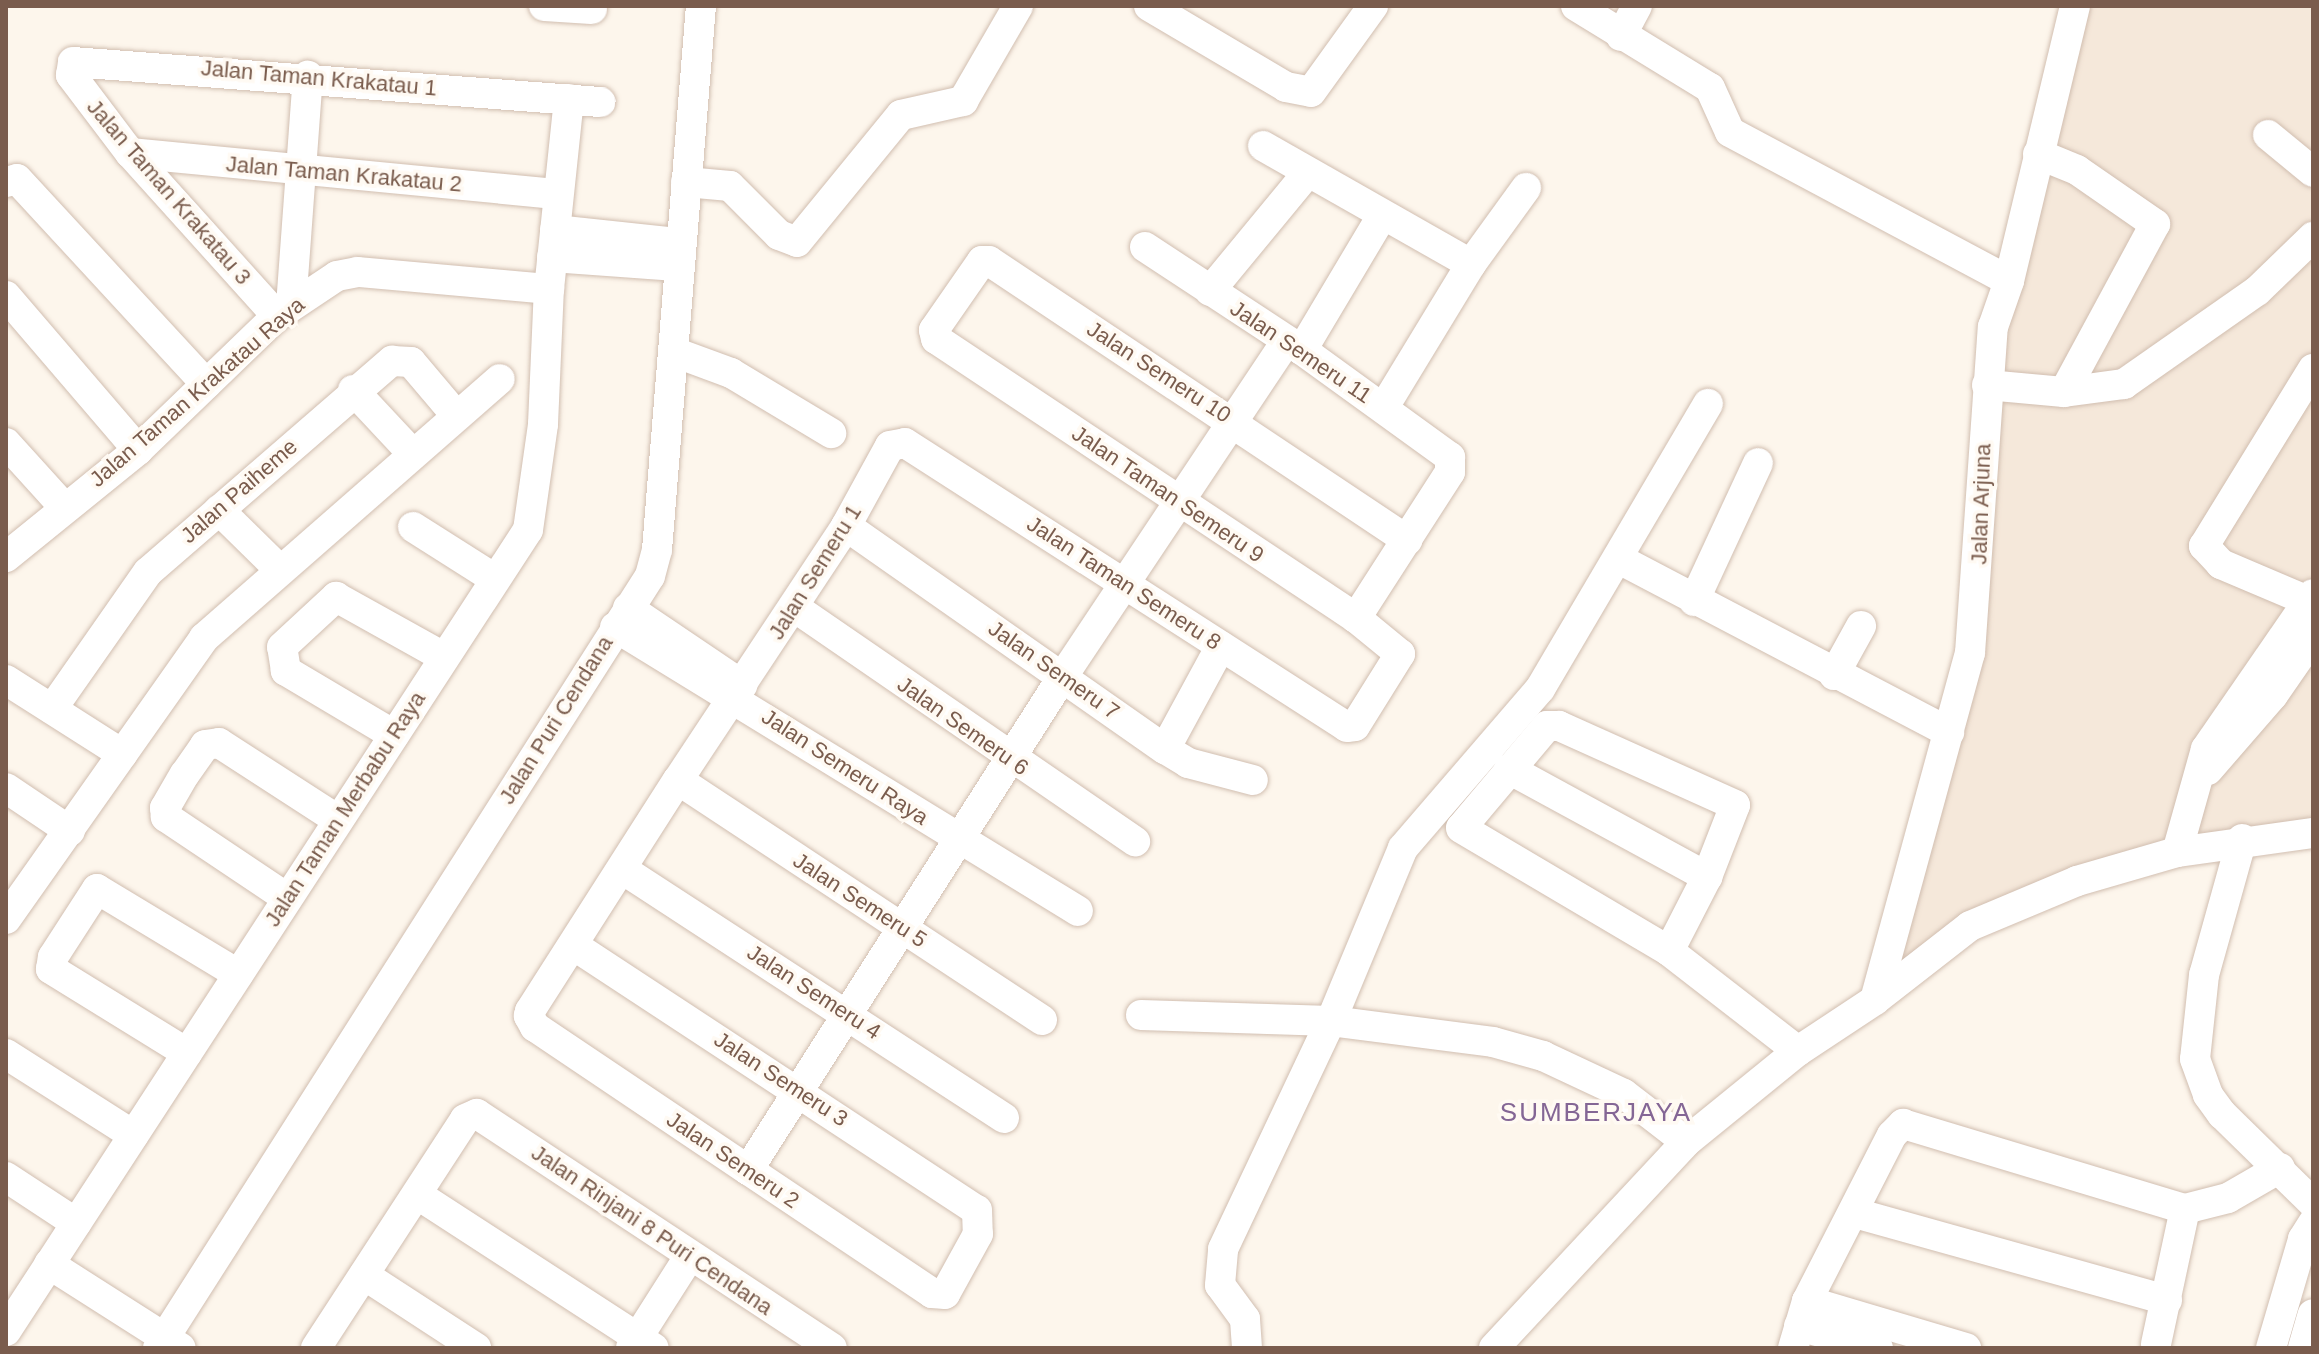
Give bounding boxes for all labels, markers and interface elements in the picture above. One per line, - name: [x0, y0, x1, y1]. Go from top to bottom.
- street label: Jalan Taman Krakatau 1: [200, 55, 438, 101]
- street label: Jalan Taman Krakatau 3: [81, 94, 257, 290]
- street label: Jalan Taman Krakatau 2: [225, 151, 463, 197]
- street label: Jalan Taman Krakatau Raya: [84, 291, 310, 493]
- street label: Jalan Semeru 11: [1225, 295, 1377, 409]
- street label: Jalan Semeru 10: [1082, 316, 1236, 428]
- street label: Jalan Taman Semeru 9: [1067, 420, 1269, 568]
- street label: Jalan Paiheme: [175, 433, 303, 549]
- street label: Jalan Arjuna: [1966, 442, 1996, 566]
- street label: Jalan Semeru 1: [763, 500, 867, 644]
- street label: Jalan Taman Semeru 8: [1022, 510, 1226, 656]
- street label: Jalan Semeru 7: [983, 615, 1125, 725]
- street label: Jalan Puri Cendana: [494, 631, 618, 809]
- street label: Jalan Semeru 6: [892, 671, 1034, 781]
- street label: Jalan Taman Merbabu Raya: [259, 686, 431, 932]
- street label: Jalan Semeru Raya: [757, 703, 933, 831]
- street label: Jalan Semeru 5: [788, 847, 932, 953]
- street label: Jalan Semeru 4: [742, 939, 886, 1045]
- street label: Jalan Semeru 3: [709, 1026, 853, 1132]
- district label: SUMBERJAYA: [1500, 1097, 1692, 1129]
- street label: Jalan Semeru 2: [662, 1106, 804, 1214]
- street label: Jalan Rinjani 8 Puri Cendana: [526, 1139, 778, 1321]

